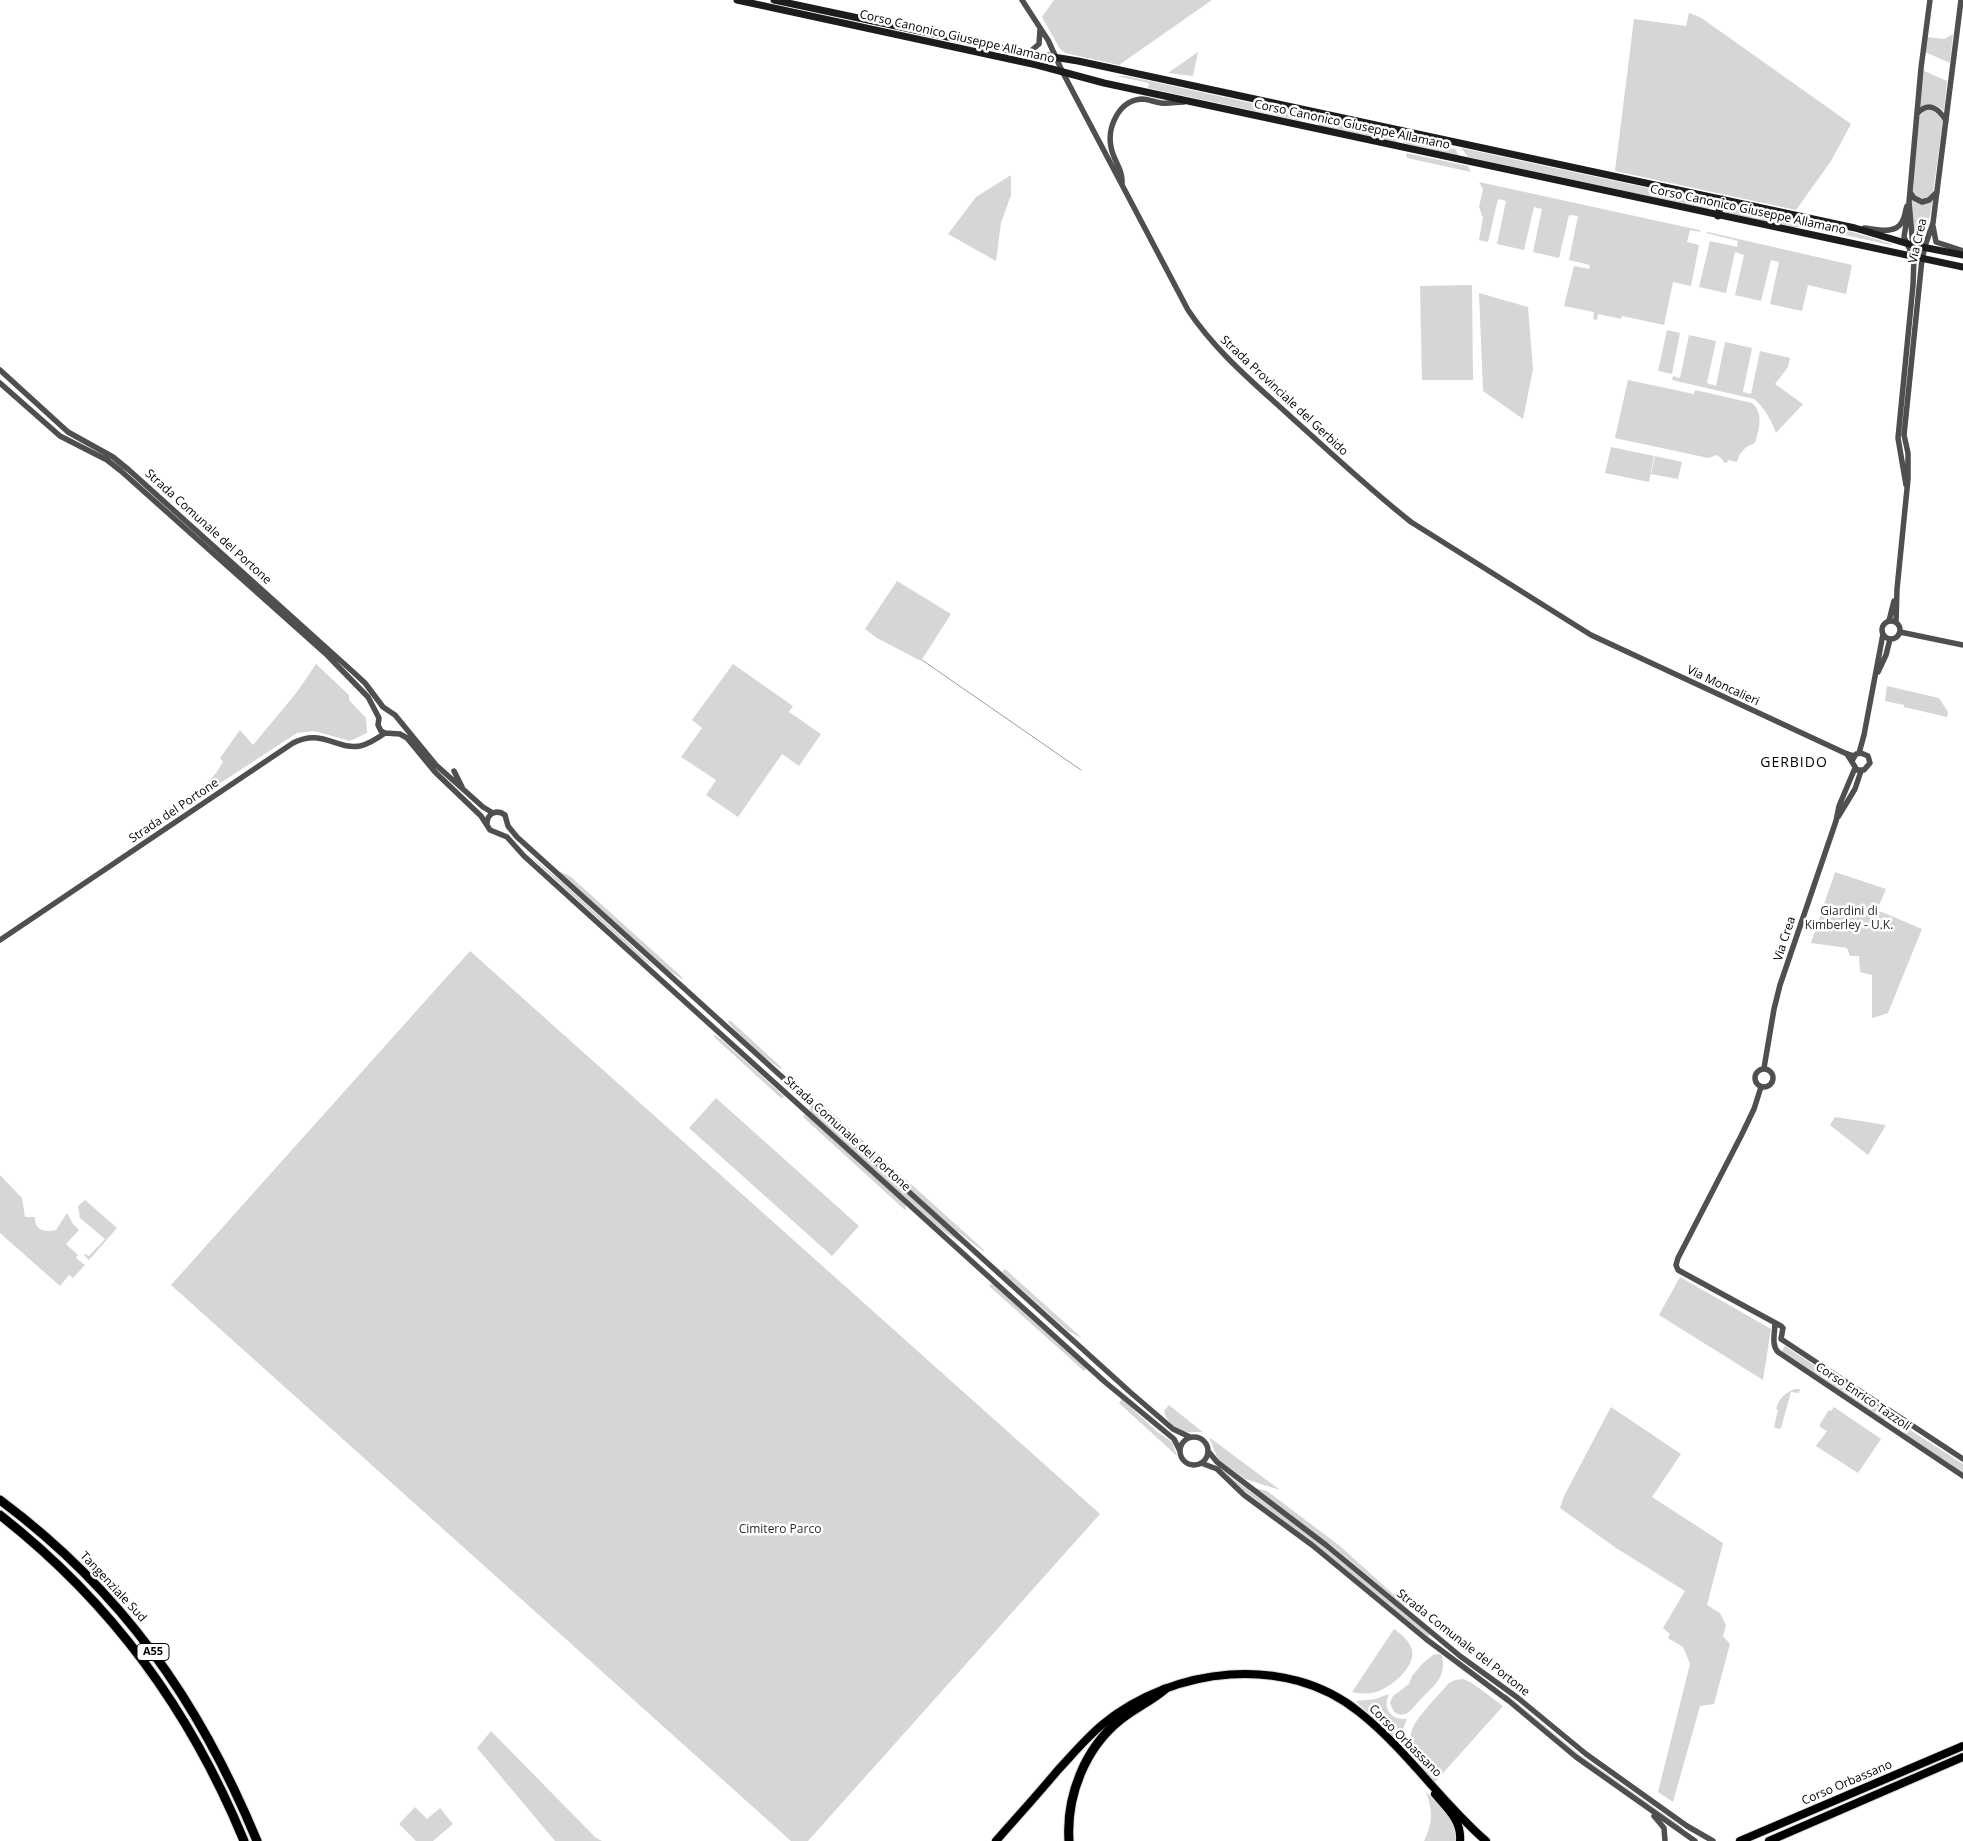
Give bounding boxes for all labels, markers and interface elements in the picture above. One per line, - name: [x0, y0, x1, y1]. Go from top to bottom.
- street label: Corso Canonico Giuseppe Allamano: [858, 8, 1056, 66]
- street label: Corso Canonico Giuseppe Allamano: [1253, 97, 1451, 153]
- street label: Corso Canonico Giuseppe Allamano: [1649, 182, 1847, 238]
- street label: Via Crea: [1906, 217, 1930, 265]
- street label: Strada Provinciale del Gerbido: [1217, 333, 1351, 459]
- street label: Strada Comunale del Portone: [142, 466, 274, 588]
- street label: Via Moncalieri: [1684, 663, 1762, 709]
- district label: GERBIDO: [1759, 755, 1829, 771]
- street label: Strada del Portone: [127, 776, 221, 846]
- park label: Giardini di Kimberley - U.K.: [1805, 905, 1893, 933]
- street label: Via Crea: [1771, 915, 1799, 963]
- street label: Strada Comunale del Portone: [781, 1073, 913, 1195]
- street label: Corso Enrico Tazzoli: [1813, 1360, 1913, 1434]
- park label: Cimitero Parco: [739, 1523, 821, 1537]
- street label: Tangenziale Sud: [77, 1549, 149, 1625]
- street label: Strada Comunale del Portone: [1394, 1587, 1532, 1699]
- road number: A55: [137, 1644, 169, 1660]
- street label: Corso Orbassano: [1366, 1702, 1444, 1780]
- street label: Corso Orbassano: [1800, 1757, 1894, 1809]

